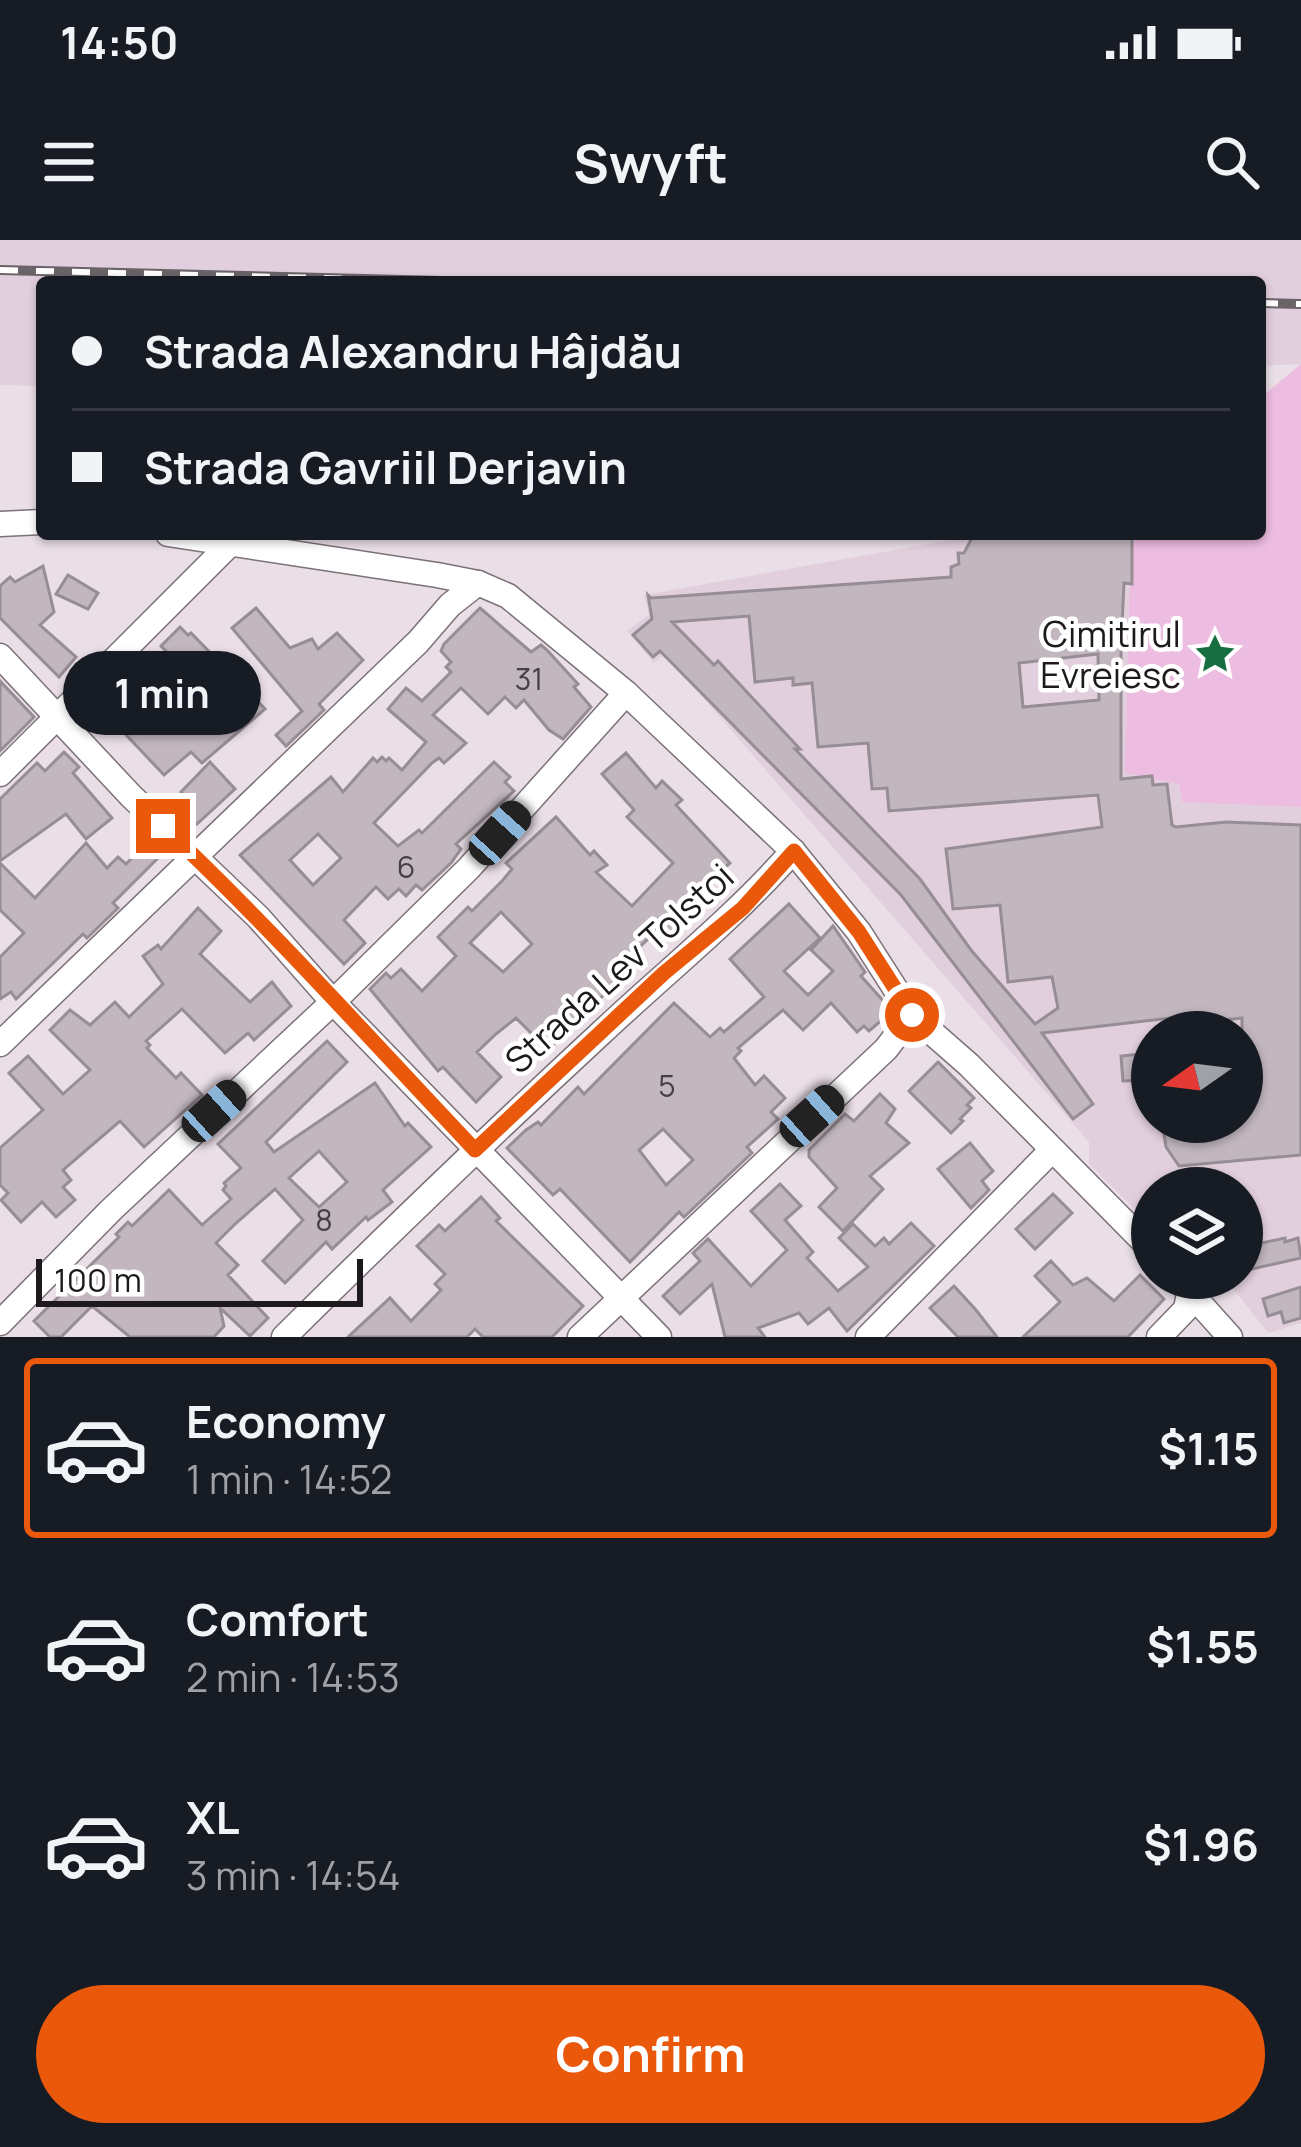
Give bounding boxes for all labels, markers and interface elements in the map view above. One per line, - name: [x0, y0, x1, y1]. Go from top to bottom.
- text: 14:50: [60, 11, 179, 73]
- text: Swyft: [573, 125, 728, 199]
- icon: menu: [36, 129, 102, 195]
- icon: search: [1199, 129, 1265, 195]
- text: Strada Alexandru Hâjdău: [144, 320, 682, 382]
- text: Strada Gavriil Derjavin: [144, 436, 627, 498]
- place label: Cimitirul Evreiesc: [1040, 609, 1181, 699]
- place icon: Cimitirul Evreiesc: [1192, 631, 1238, 677]
- callout: 1 min: [64, 652, 262, 736]
- house number: 31: [515, 658, 543, 699]
- text: 1 min: [114, 666, 210, 720]
- car: [463, 794, 537, 872]
- route end: [136, 799, 190, 853]
- house number: 6: [397, 846, 415, 887]
- street label: Strada Lev Tolstoi: [494, 852, 744, 1084]
- route start: [885, 988, 939, 1042]
- north arrow: [1131, 1011, 1263, 1143]
- map controls: [1131, 1011, 1263, 1299]
- house number: 5: [658, 1065, 676, 1106]
- car: [175, 1074, 253, 1148]
- car: [773, 1079, 851, 1153]
- button: layers: [1131, 1167, 1263, 1299]
- house number: 8: [315, 1199, 333, 1240]
- scale bar: [36, 1253, 363, 1306]
- text: 100 m: [54, 1257, 142, 1302]
- text: Economy: [186, 1390, 386, 1452]
- icon: car: [42, 1394, 150, 1502]
- text: $1.15: [1158, 1417, 1259, 1479]
- text: 1 min · 14:52: [186, 1452, 392, 1506]
- text: Comfort: [186, 1588, 369, 1650]
- icon: car: [42, 1592, 150, 1700]
- text: $1.55: [1146, 1615, 1259, 1677]
- text: 2 min · 14:53: [186, 1650, 400, 1704]
- text: XL: [186, 1786, 240, 1848]
- icon: car: [42, 1790, 150, 1898]
- text: $1.96: [1143, 1813, 1259, 1875]
- text: 3 min · 14:54: [186, 1848, 401, 1902]
- button: Confirm: [36, 1985, 1265, 2123]

